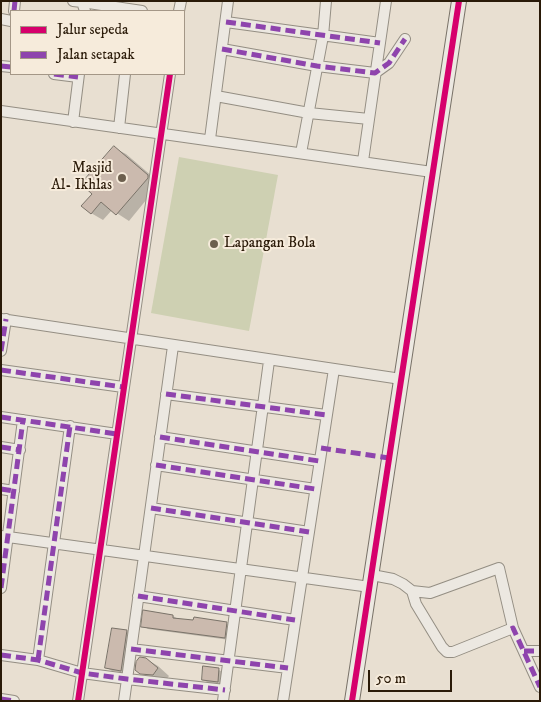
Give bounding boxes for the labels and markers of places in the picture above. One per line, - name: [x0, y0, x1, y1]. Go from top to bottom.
- place label: Masjid Al- Ikhlas: [51, 160, 112, 195]
- marker: Masjid Al- Ikhlas: [116, 172, 128, 184]
- place label: Lapangan Bola: [224, 235, 315, 253]
- marker: Lapangan Bola: [208, 238, 220, 250]

